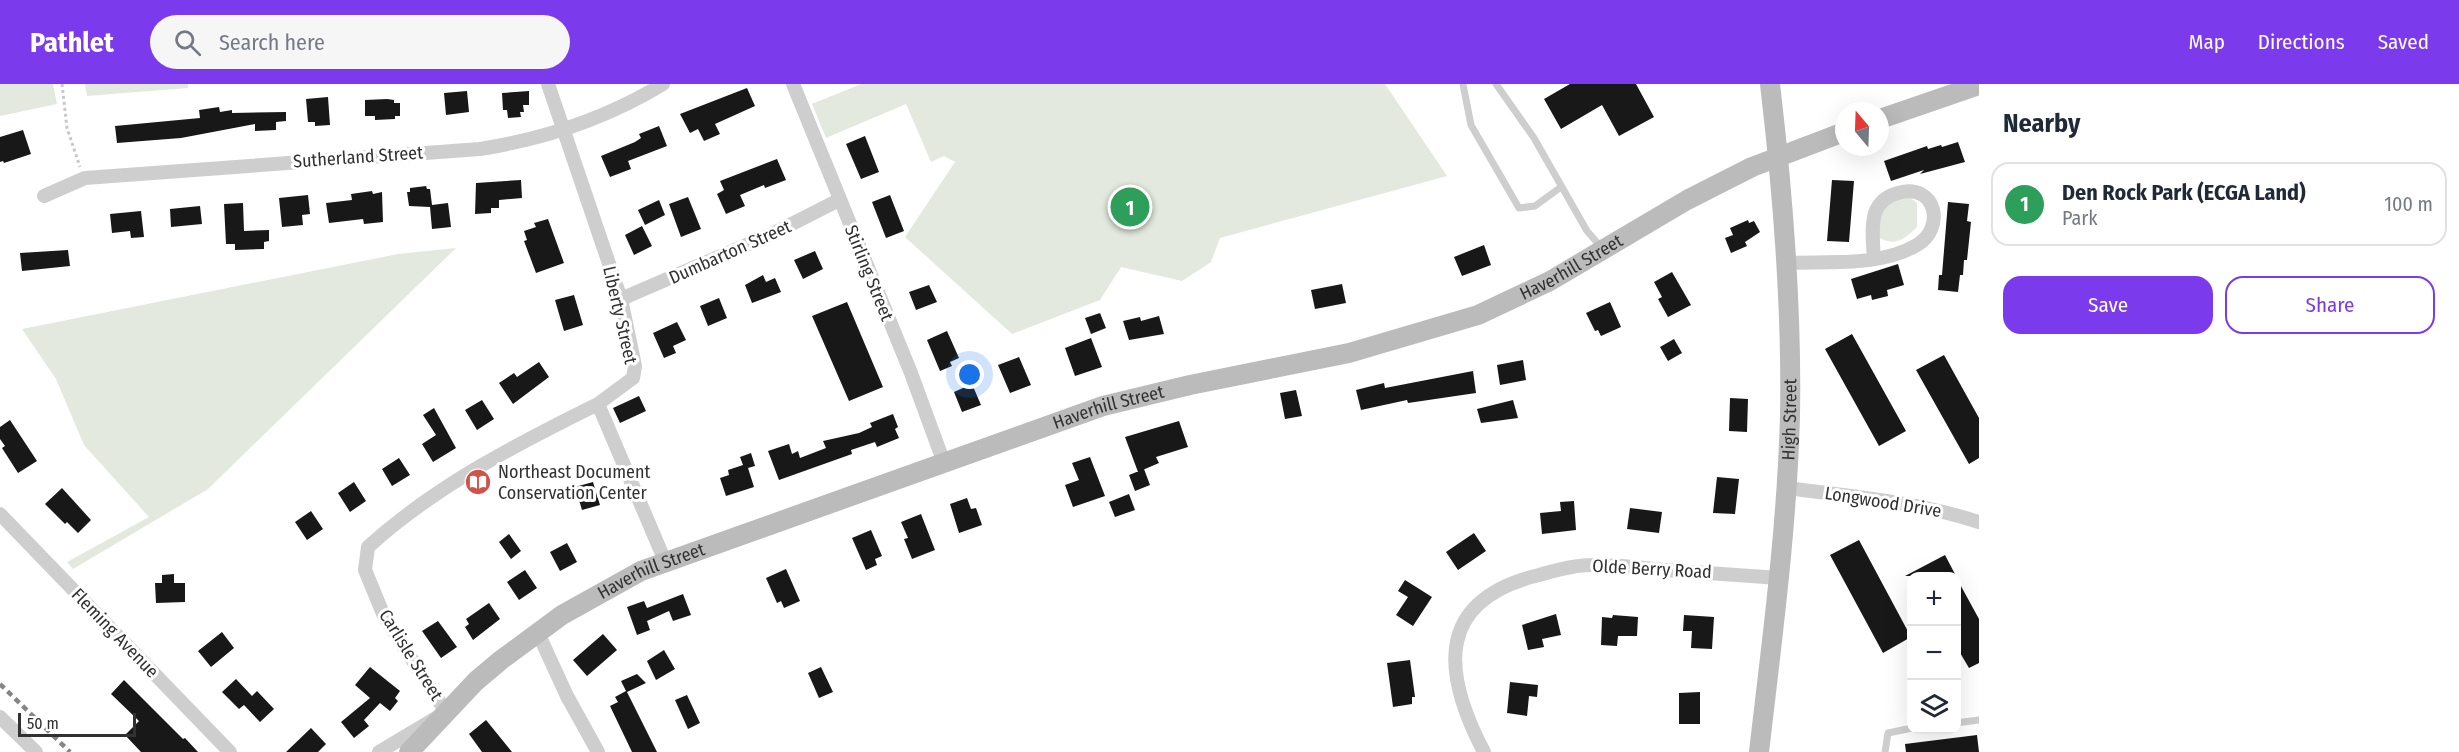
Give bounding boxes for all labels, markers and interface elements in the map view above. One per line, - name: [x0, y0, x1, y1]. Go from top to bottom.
- search box: [150, 15, 570, 69]
- text: Pathlet: [30, 26, 114, 59]
- icon: search: [171, 26, 204, 59]
- text: Search here: [219, 29, 325, 56]
- text: Map: [2188, 29, 2225, 55]
- text: Directions: [2258, 29, 2345, 55]
- text: Saved: [2378, 29, 2429, 55]
- north arrow: [1835, 102, 1889, 156]
- text: Nearby: [2003, 108, 2080, 139]
- street label: Sutherland Street: [292, 141, 424, 173]
- text: Den Rock Park (ECGA Land): [2062, 179, 2306, 206]
- pin: 1: [1110, 184, 1150, 230]
- text: 1: [2020, 192, 2029, 216]
- text: 100 m: [2384, 192, 2433, 216]
- text: Park: [2062, 206, 2098, 230]
- street label: Dumbarton Street: [666, 215, 795, 289]
- street label: Stirling Street: [840, 222, 898, 324]
- street label: Haverhill Street: [1516, 229, 1627, 305]
- street label: Liberty Street: [598, 264, 642, 366]
- button: Save: [2003, 276, 2213, 334]
- button: Share: [2225, 276, 2435, 334]
- your location: [955, 360, 984, 389]
- street label: High Street: [1777, 378, 1801, 461]
- street label: Haverhill Street: [1050, 381, 1166, 434]
- place label: Northeast Document Conservation Center: [498, 461, 650, 504]
- library icon: Northeast Document Conservation Center: [463, 467, 493, 497]
- street label: Longwood Drive: [1823, 482, 1943, 522]
- street label: Haverhill Street: [594, 538, 708, 604]
- street label: Olde Berry Road: [1592, 555, 1712, 583]
- map controls: [1907, 572, 1961, 734]
- button: +: [1907, 572, 1961, 626]
- street label: Fleming Avenue: [67, 584, 163, 682]
- street label: Carlisle Street: [374, 605, 448, 705]
- button: −: [1907, 626, 1961, 680]
- button: layers: [1907, 680, 1961, 734]
- scale bar: [18, 710, 136, 738]
- text: 50 m: [27, 714, 59, 733]

